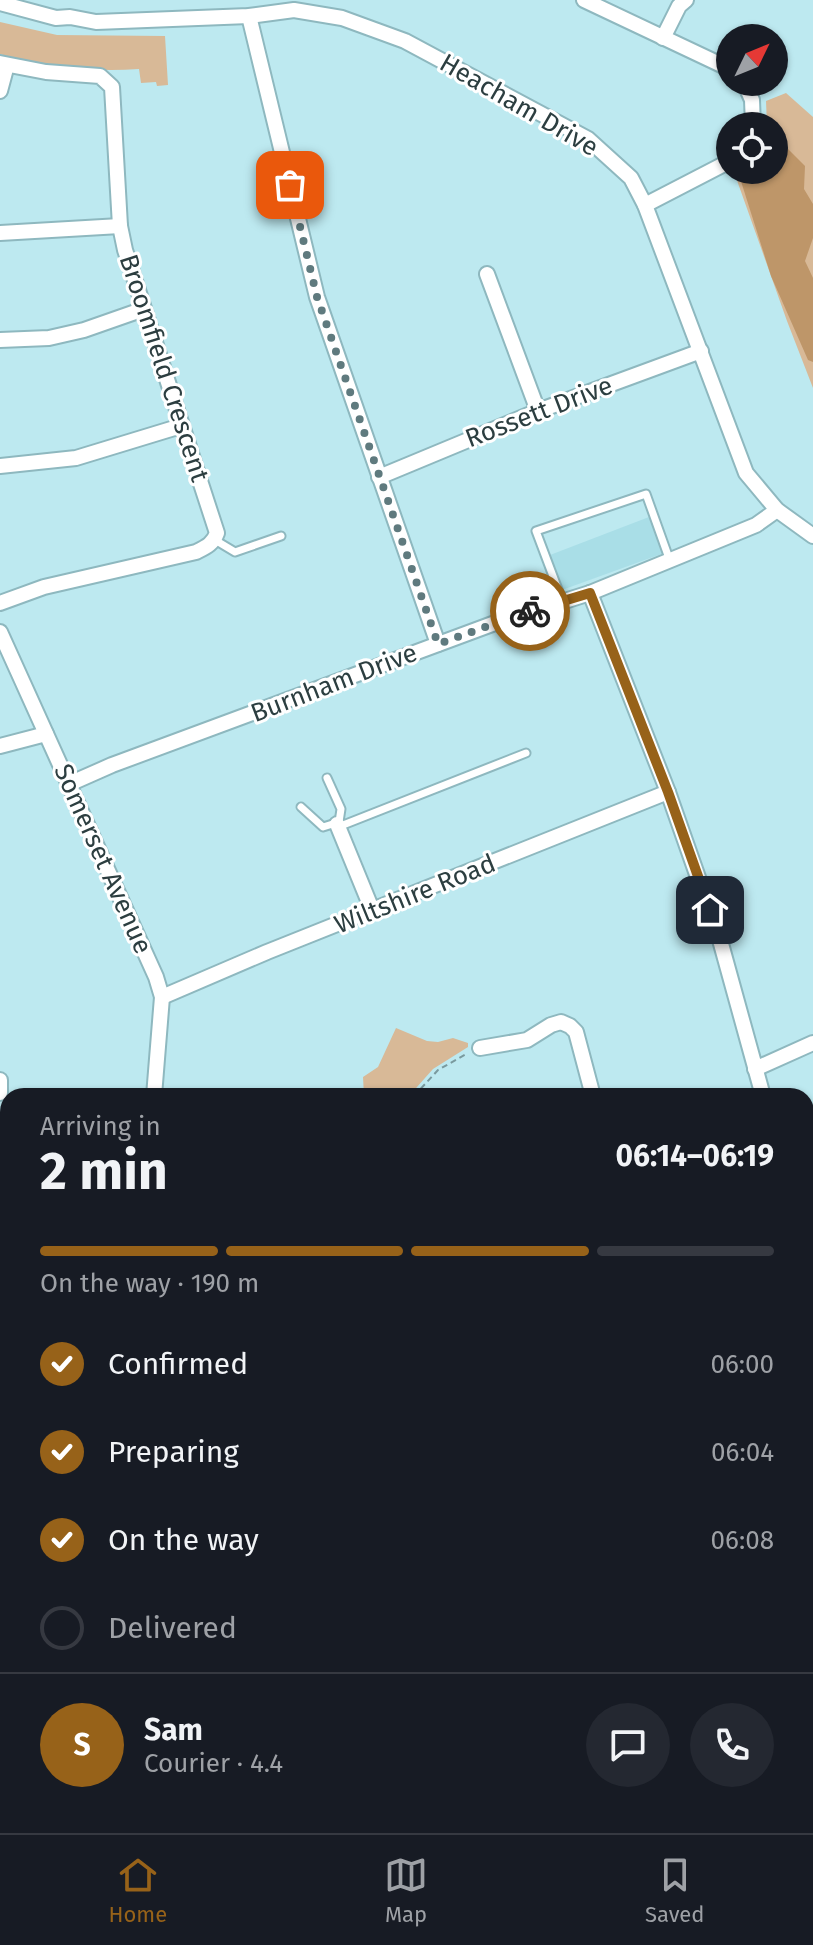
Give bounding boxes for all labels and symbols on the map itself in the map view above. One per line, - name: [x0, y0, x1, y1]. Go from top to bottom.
- north arrow: [716, 24, 788, 96]
- street label: Heacham Drive: [434, 47, 604, 163]
- pin: [256, 151, 324, 219]
- street label: Broomfield Crescent: [113, 250, 216, 486]
- street label: Rossett Drive: [461, 370, 617, 454]
- courier: [490, 571, 570, 651]
- street label: Burnham Drive: [246, 637, 422, 729]
- street label: Somerset Avenue: [47, 759, 159, 959]
- street label: Wiltshire Road: [330, 848, 500, 940]
- pin: [676, 876, 744, 944]

